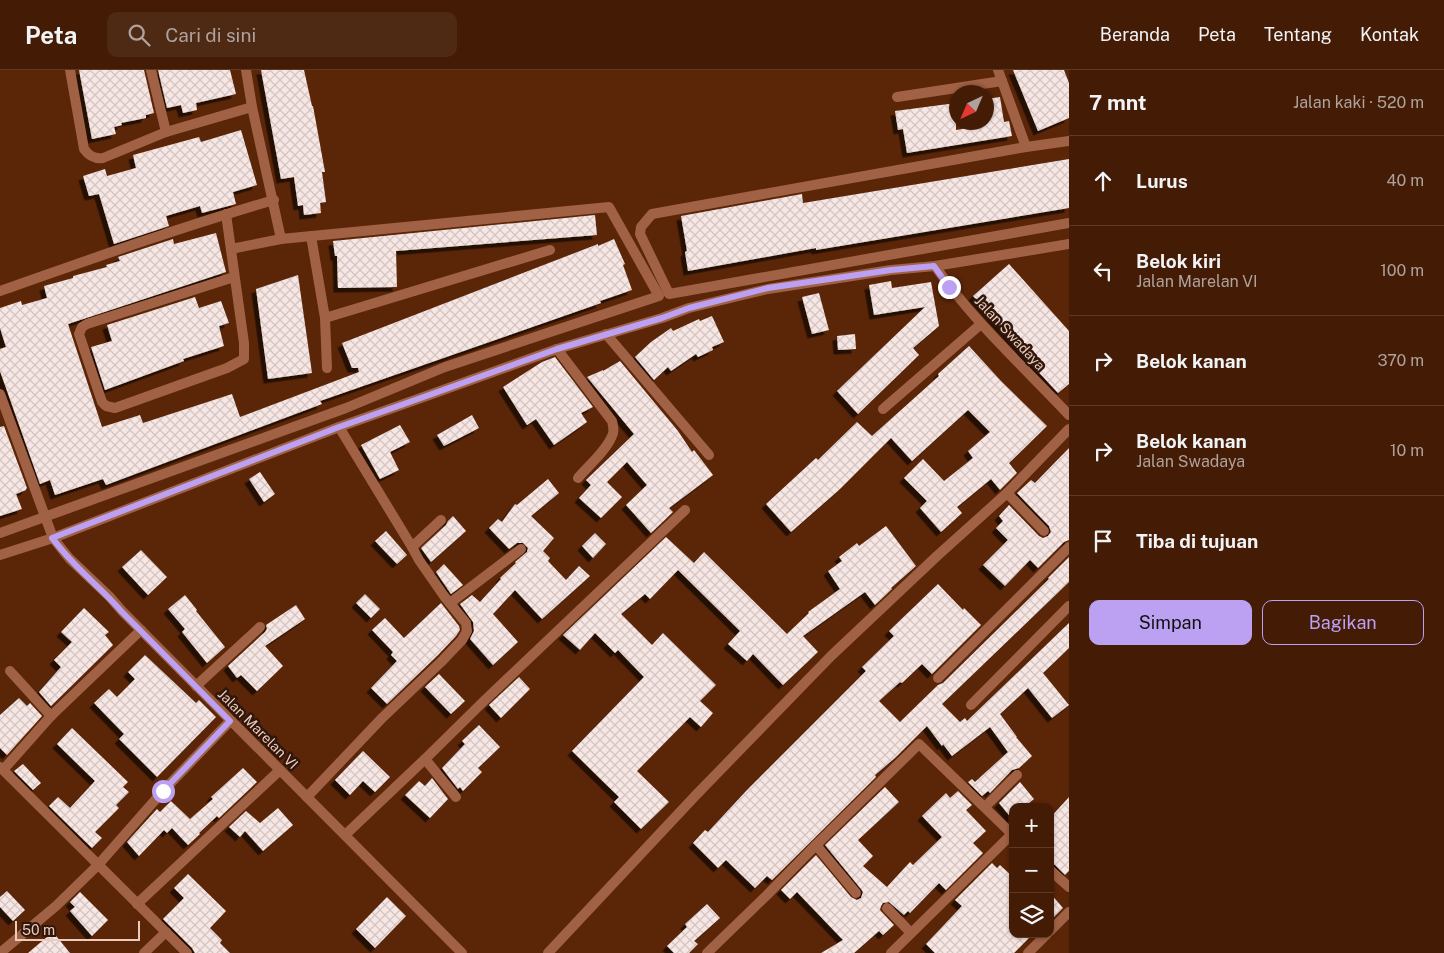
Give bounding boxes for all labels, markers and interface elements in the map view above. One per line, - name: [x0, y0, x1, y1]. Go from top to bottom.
- search box: [107, 12, 457, 57]
- text: Peta: [25, 21, 77, 49]
- icon: search: [125, 21, 153, 49]
- text: Cari di sini: [165, 24, 256, 46]
- text: Beranda: [1100, 24, 1170, 45]
- text: Peta: [1198, 24, 1236, 45]
- text: Tentang: [1264, 24, 1332, 45]
- text: Kontak: [1360, 24, 1419, 45]
- north arrow: [949, 85, 994, 130]
- text: 7 mnt: [1089, 90, 1147, 115]
- text: Jalan kaki · 520 m: [1293, 93, 1424, 112]
- icon: ahead: [1089, 167, 1117, 195]
- text: Lurus: [1136, 170, 1188, 192]
- text: 40 m: [1386, 171, 1424, 190]
- text: Belok kiri: [1136, 250, 1221, 272]
- icon: left: [1089, 257, 1117, 285]
- text: 100 m: [1380, 261, 1424, 280]
- text: Jalan Marelan VI: [1136, 272, 1258, 291]
- route end: [938, 276, 961, 299]
- street label: Jalan Swadaya: [972, 293, 1048, 373]
- icon: right: [1089, 347, 1117, 375]
- text: Belok kanan: [1136, 350, 1247, 372]
- text: 370 m: [1377, 351, 1424, 370]
- text: Belok kanan: [1136, 430, 1247, 452]
- icon: right: [1089, 437, 1117, 465]
- text: 10 m: [1390, 441, 1424, 460]
- text: Jalan Swadaya: [1136, 452, 1245, 471]
- icon: arrive: [1089, 527, 1117, 555]
- text: Tiba di tujuan: [1136, 530, 1258, 552]
- button: Simpan: [1089, 600, 1252, 645]
- button: Bagikan: [1262, 600, 1424, 645]
- street label: Jalan Marelan VI: [215, 686, 301, 772]
- route start: [152, 780, 175, 803]
- map controls: [1009, 803, 1054, 938]
- button: +: [1009, 803, 1054, 848]
- button: −: [1009, 848, 1054, 893]
- button: layers: [1009, 893, 1054, 938]
- scale bar: [15, 918, 140, 941]
- text: 50 m: [22, 922, 55, 938]

